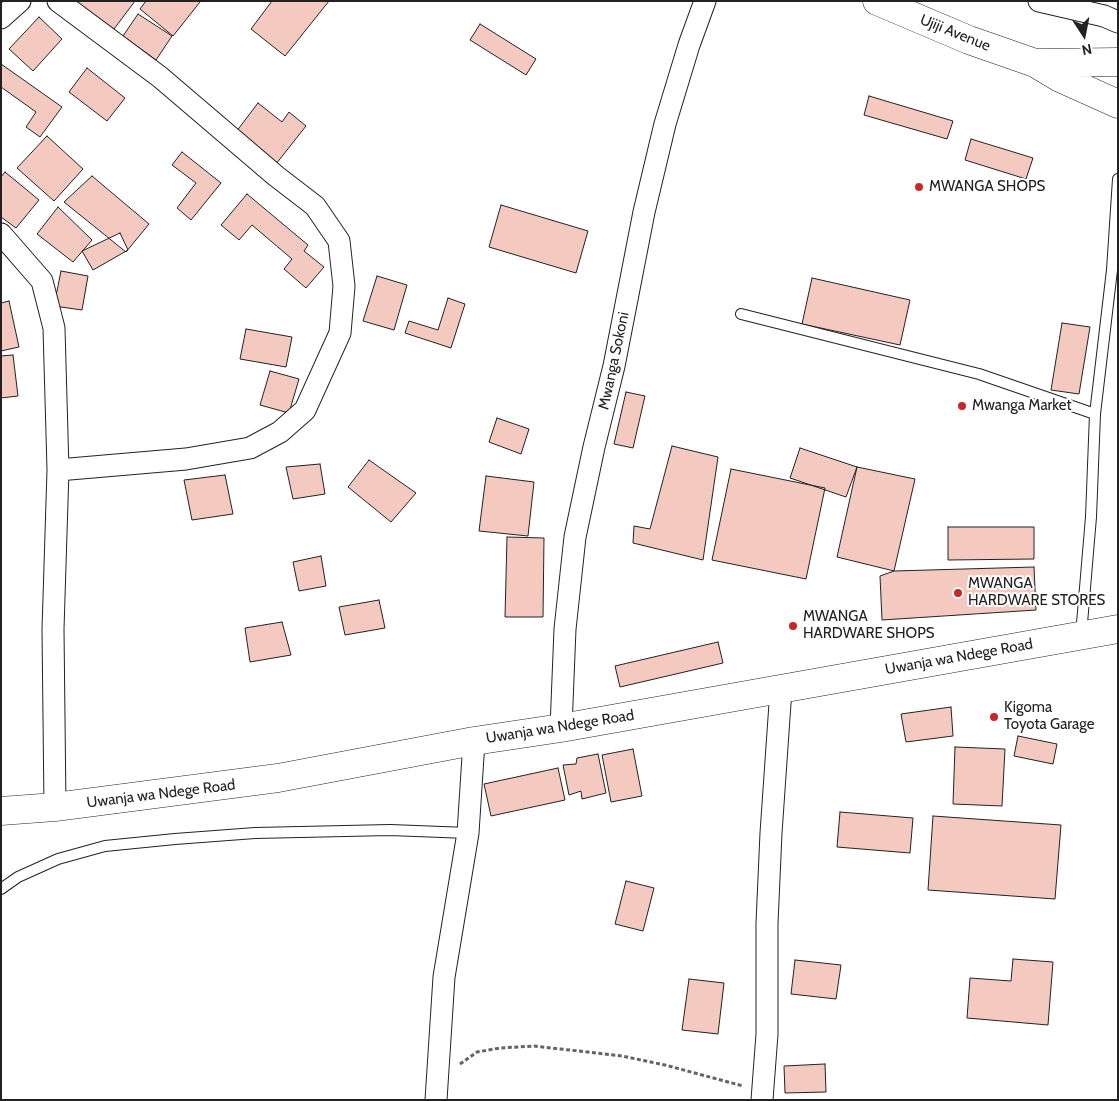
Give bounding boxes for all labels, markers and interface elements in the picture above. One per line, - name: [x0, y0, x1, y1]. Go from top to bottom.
- north arrow: [1059, 10, 1109, 60]
- street label: Ujiji Avenue: [917, 11, 993, 55]
- text: N: [1080, 40, 1093, 60]
- place label: MWANGA SHOPS: [929, 178, 1045, 196]
- marker: MWANGA SHOPS: [913, 181, 925, 193]
- street label: Mwanga Sokoni: [595, 310, 633, 412]
- place label: Mwanga Market: [972, 397, 1071, 415]
- marker: Mwanga Market: [956, 400, 968, 412]
- place label: MWANGA HARDWARE STORES: [968, 575, 1105, 610]
- marker: MWANGA HARDWARE STORES: [952, 587, 964, 599]
- place label: MWANGA HARDWARE SHOPS: [803, 608, 935, 643]
- marker: MWANGA HARDWARE SHOPS: [787, 620, 799, 632]
- street label: Uwanja wa Ndege Road: [884, 635, 1034, 679]
- place label: Kigoma Toyota Garage: [1004, 699, 1094, 734]
- street label: Uwanja wa Ndege Road: [485, 706, 635, 748]
- marker: Kigoma Toyota Garage: [988, 711, 1000, 723]
- street label: Uwanja wa Ndege Road: [86, 776, 236, 812]

